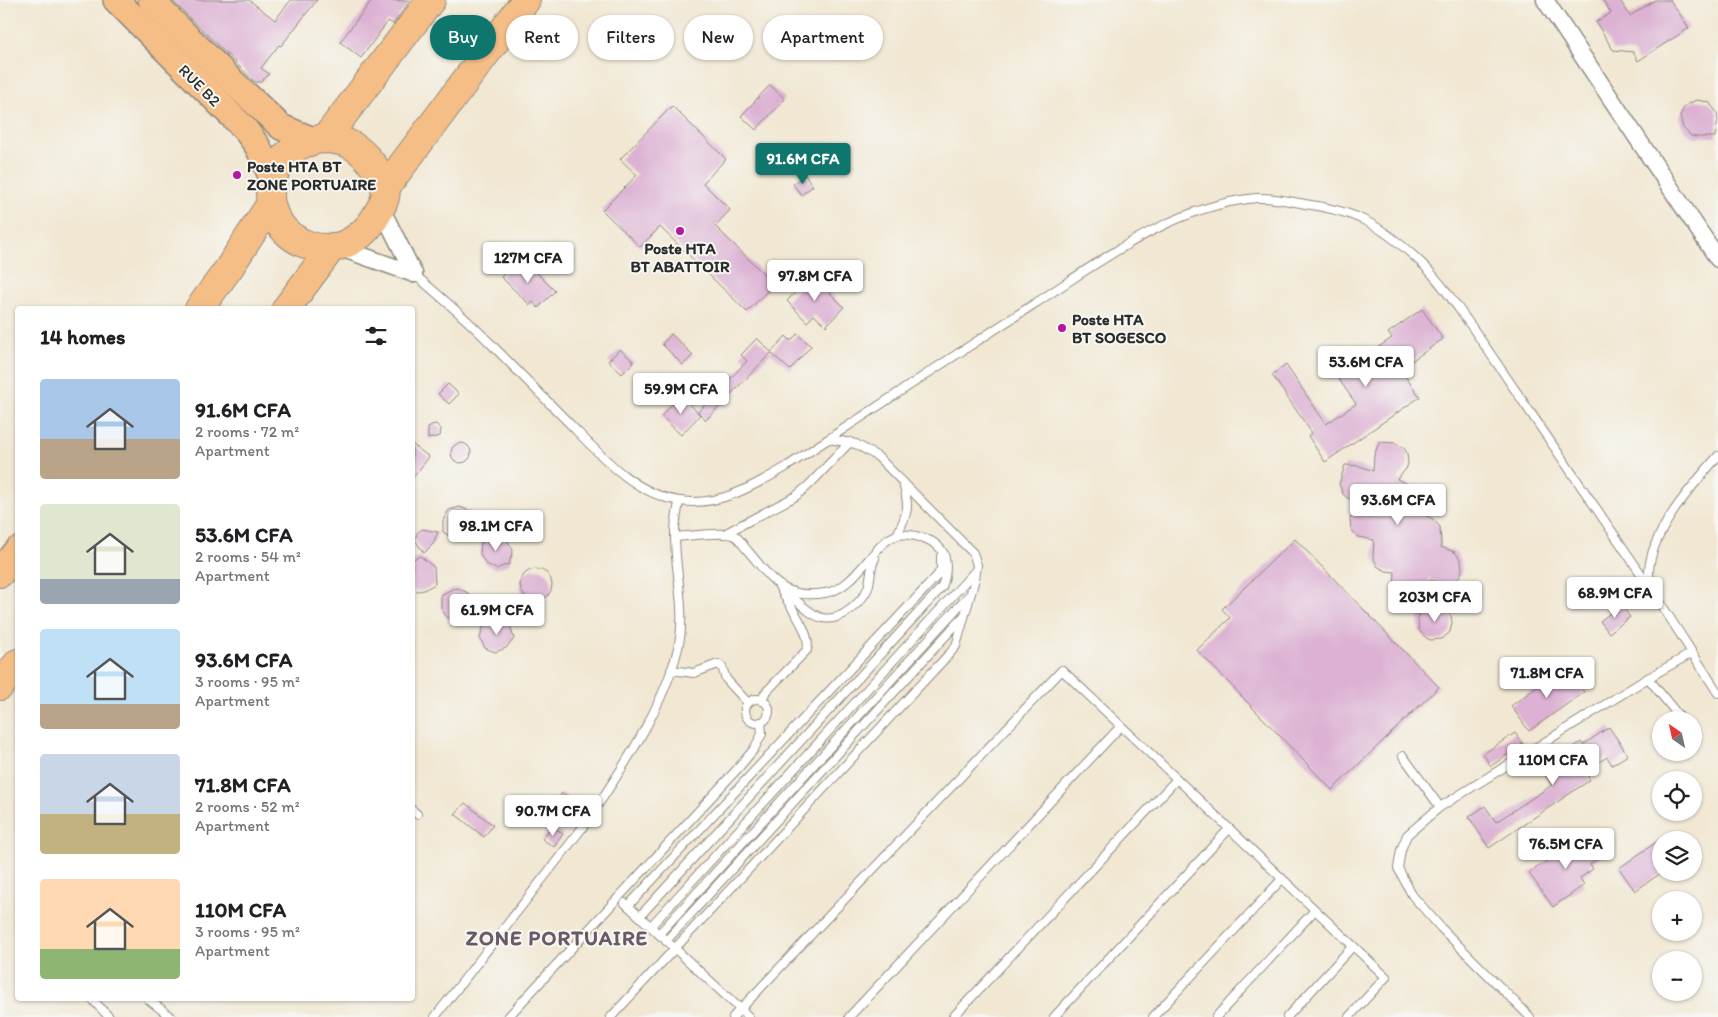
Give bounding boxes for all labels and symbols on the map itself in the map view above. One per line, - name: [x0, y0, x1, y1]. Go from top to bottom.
- street label: RUE B2: [175, 60, 225, 111]
- pin: 91.6M CFA: [746, 142, 860, 185]
- place label: Poste HTA BT ZONE PORTUAIRE: [247, 157, 376, 194]
- marker: Poste HTA BT ZONE PORTUAIRE: [231, 169, 243, 181]
- marker: Poste HTA BT ABATTOIR: [674, 225, 686, 237]
- place label: Poste HTA BT ABATTOIR: [630, 239, 730, 276]
- pin: 127M CFA: [476, 242, 580, 284]
- pin: 97.8M CFA: [758, 260, 872, 302]
- place label: Poste HTA BT SOGESCO: [1072, 310, 1167, 347]
- marker: Poste HTA BT SOGESCO: [1056, 322, 1068, 334]
- pin: 53.6M CFA: [1309, 346, 1423, 388]
- pin: 59.9M CFA: [624, 372, 738, 415]
- pin: 93.6M CFA: [1341, 484, 1455, 526]
- pin: 98.1M CFA: [439, 510, 553, 552]
- pin: 68.9M CFA: [1558, 576, 1672, 619]
- pin: 203M CFA: [1383, 580, 1487, 623]
- pin: 61.9M CFA: [440, 594, 554, 636]
- pin: 71.8M CFA: [1490, 656, 1604, 699]
- north arrow: [1652, 711, 1702, 761]
- pin: 110M CFA: [1501, 744, 1605, 786]
- pin: 90.7M CFA: [496, 794, 610, 837]
- pin: 76.5M CFA: [1509, 828, 1623, 870]
- district label: ZONE PORTUAIRE: [466, 925, 648, 950]

